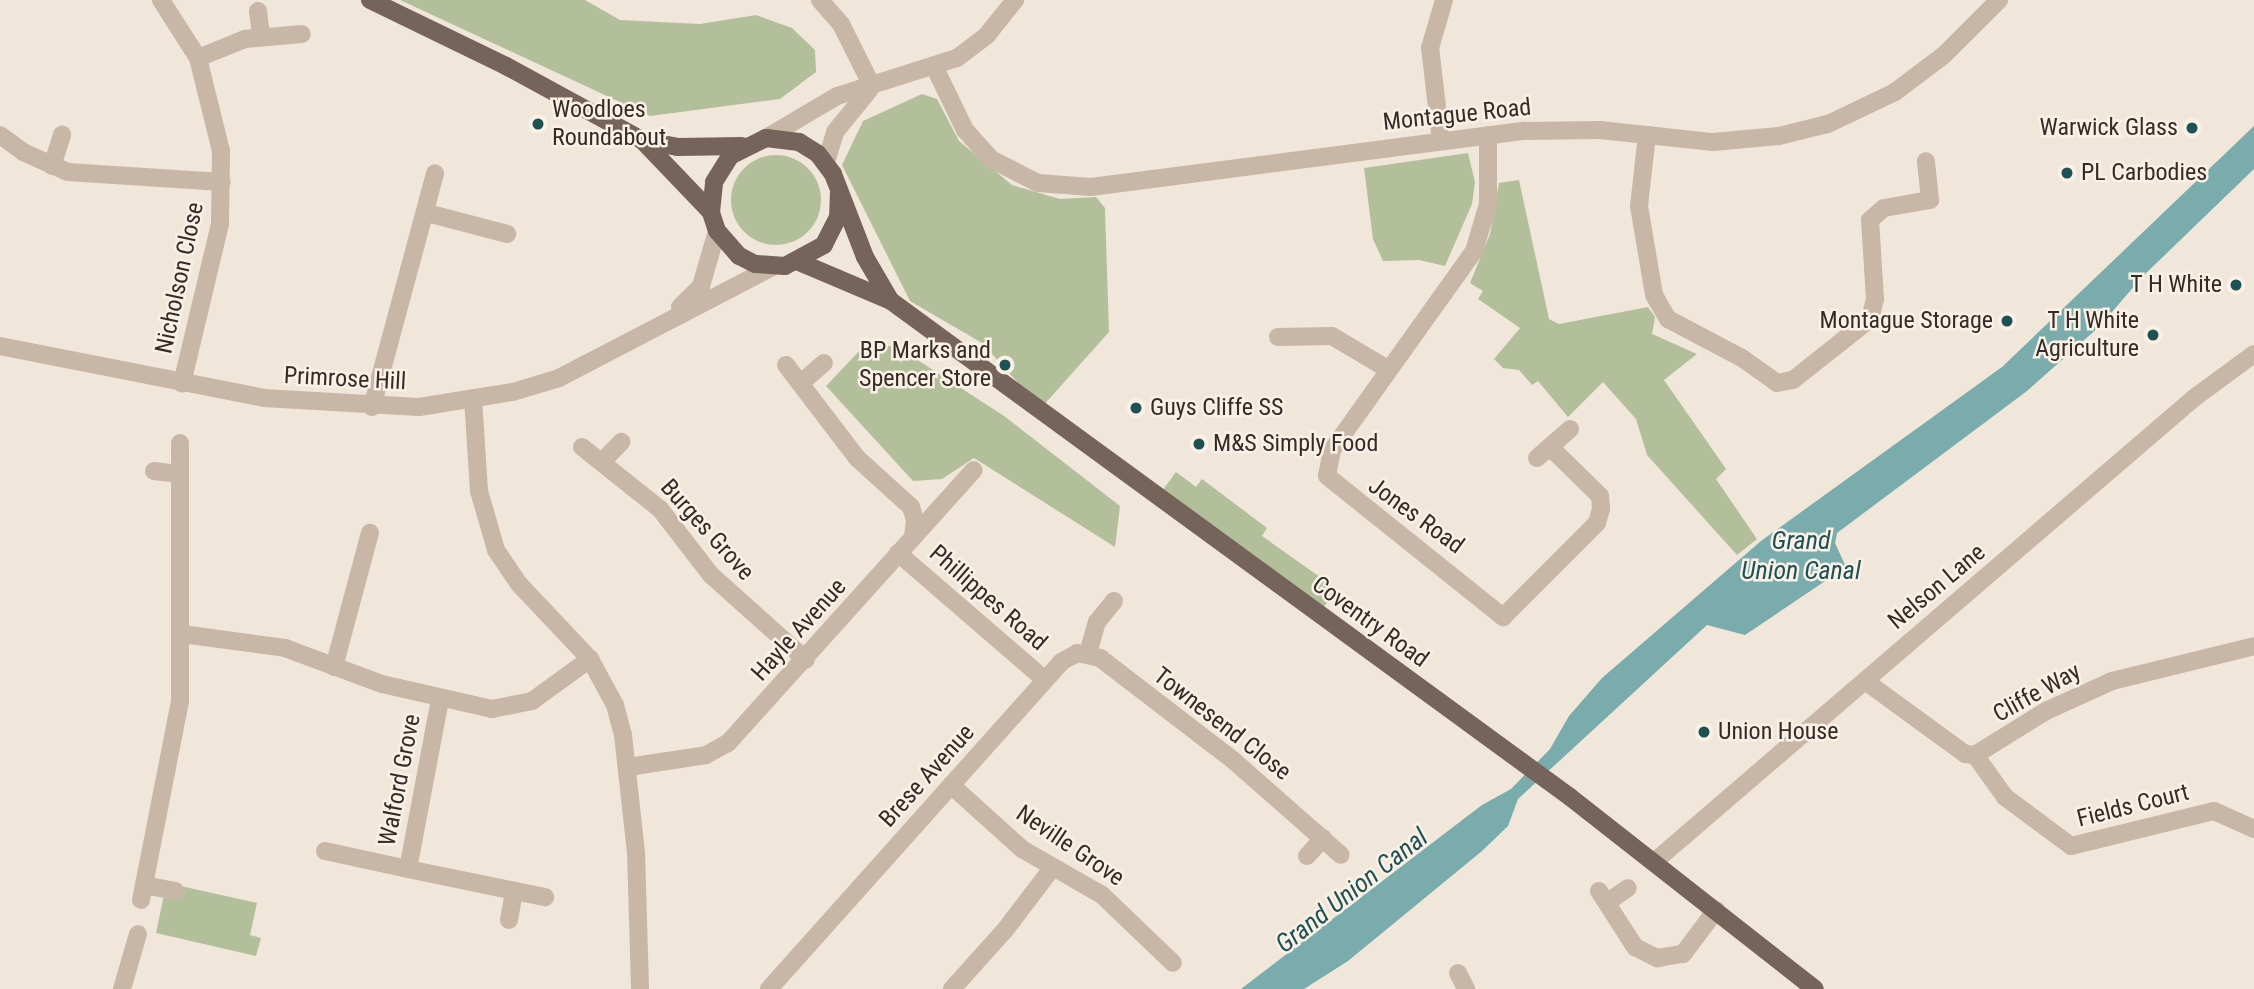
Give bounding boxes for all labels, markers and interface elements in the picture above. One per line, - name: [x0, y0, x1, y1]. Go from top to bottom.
- street label: Montague Road: [1382, 93, 1532, 137]
- place label: Woodloes Roundabout: [552, 96, 666, 152]
- place label: Warwick Glass: [2040, 114, 2178, 142]
- marker: Woodloes Roundabout: [530, 116, 546, 132]
- marker: Warwick Glass: [2184, 120, 2200, 136]
- place label: PL Carbodies: [2081, 159, 2207, 187]
- marker: PL Carbodies: [2059, 165, 2075, 181]
- street label: Nicholson Close: [150, 200, 210, 356]
- place label: T H White: [2130, 271, 2222, 299]
- marker: T H White: [2228, 277, 2244, 293]
- place label: Montague Storage: [1820, 307, 1993, 335]
- place label: T H White Agriculture: [2035, 307, 2139, 363]
- marker: Montague Storage: [1999, 313, 2015, 329]
- marker: T H White Agriculture: [2145, 327, 2161, 343]
- place label: BP Marks and Spencer Store: [859, 337, 991, 393]
- marker: BP Marks and Spencer Store: [997, 357, 1013, 373]
- street label: Primrose Hill: [283, 361, 407, 397]
- place label: Guys Cliffe SS: [1150, 394, 1283, 422]
- marker: Guys Cliffe SS: [1128, 400, 1144, 416]
- place label: M&S Simply Food: [1213, 430, 1378, 458]
- marker: M&S Simply Food: [1191, 436, 1207, 452]
- street label: Jones Road: [1363, 472, 1469, 560]
- street label: Burges Grove: [654, 474, 760, 586]
- water label: Grand Union Canal: [1741, 525, 1861, 586]
- street label: Nelson Lane: [1883, 538, 1991, 636]
- street label: Phillippes Road: [923, 539, 1053, 657]
- street label: Coventry Road: [1306, 570, 1434, 674]
- street label: Hayle Avenue: [746, 573, 852, 687]
- street label: Cliffe Way: [1988, 657, 2086, 729]
- street label: Townesend Close: [1148, 661, 1296, 787]
- street label: Walford Grove: [373, 712, 427, 848]
- place label: Union House: [1718, 718, 1839, 746]
- street label: Brese Avenue: [873, 719, 981, 833]
- marker: Union House: [1696, 724, 1712, 740]
- street label: Fields Court: [2074, 778, 2192, 834]
- street label: Neville Grove: [1011, 799, 1129, 893]
- water label: Grand Union Canal: [1270, 822, 1434, 960]

